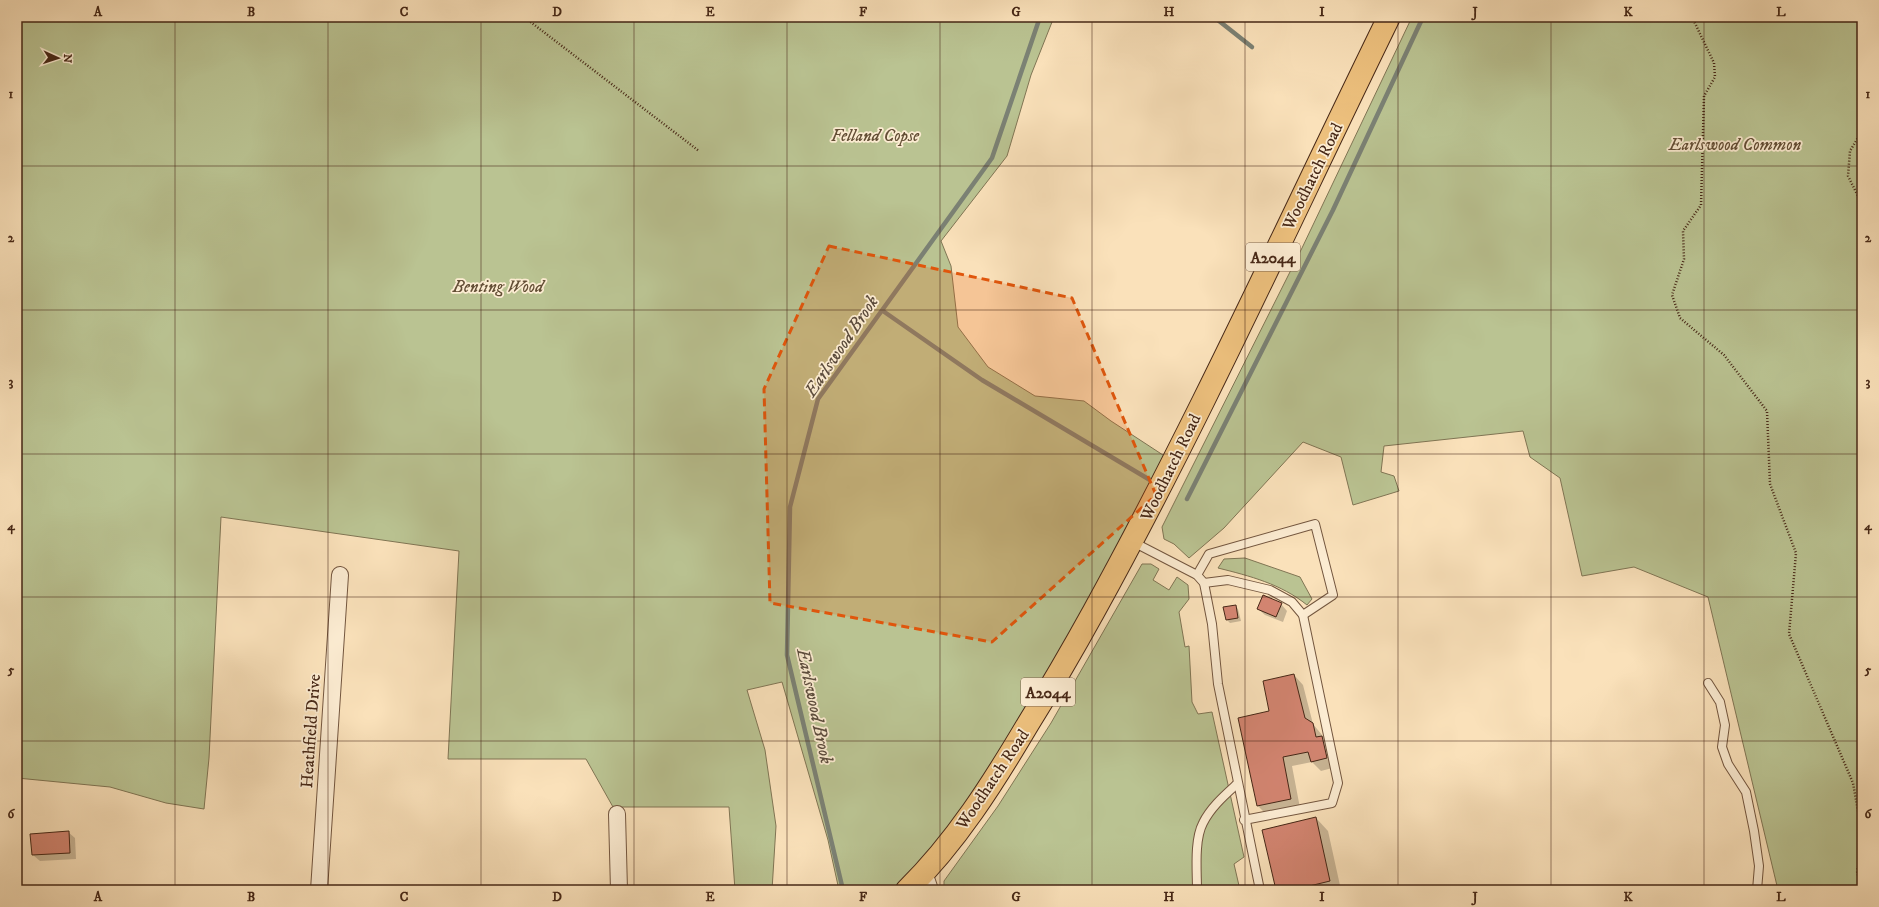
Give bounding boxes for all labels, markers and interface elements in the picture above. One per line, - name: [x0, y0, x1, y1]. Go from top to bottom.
- text: A: [93, 4, 103, 20]
- text: B: [247, 4, 255, 20]
- text: C: [400, 4, 409, 20]
- text: D: [552, 4, 562, 20]
- text: E: [705, 4, 715, 20]
- text: F: [859, 4, 868, 20]
- text: G: [1011, 4, 1021, 20]
- text: H: [1164, 4, 1175, 20]
- text: I: [1319, 4, 1325, 20]
- text: J: [1470, 4, 1478, 21]
- text: K: [1623, 4, 1633, 20]
- text: L: [1776, 4, 1786, 20]
- north arrow: [38, 38, 78, 78]
- text: N: [60, 54, 74, 63]
- text: 1: [9, 86, 14, 102]
- text: 1: [1866, 86, 1871, 102]
- street label: Woodhatch Road: [1277, 119, 1349, 234]
- park label: Felland Copse: [831, 125, 920, 147]
- park label: Earlswood Common: [1668, 134, 1801, 156]
- text: 2: [8, 230, 15, 246]
- text: 2: [1865, 230, 1872, 246]
- road number: A2044: [1246, 243, 1300, 271]
- park label: Benting Wood: [452, 276, 546, 298]
- water label: Earlswood Brook: [799, 291, 884, 402]
- text: 3: [9, 374, 14, 390]
- text: 3: [1866, 374, 1871, 390]
- street label: Woodhatch Road: [1135, 410, 1207, 525]
- text: 4: [6, 518, 15, 535]
- text: 4: [1863, 518, 1872, 535]
- water label: Earlswood Brook: [791, 646, 837, 766]
- text: 5: [7, 662, 15, 678]
- text: 5: [1864, 662, 1872, 678]
- street label: Heathfield Drive: [296, 673, 326, 789]
- road number: A2044: [1021, 678, 1075, 706]
- street label: Woodhatch Road: [951, 725, 1035, 835]
- text: 6: [8, 806, 16, 822]
- text: 6: [1865, 806, 1873, 822]
- text: A: [93, 889, 103, 905]
- text: B: [247, 889, 255, 905]
- text: C: [400, 889, 409, 905]
- text: D: [552, 889, 562, 905]
- text: E: [705, 889, 715, 905]
- text: F: [859, 889, 868, 905]
- text: G: [1011, 889, 1021, 905]
- text: H: [1164, 889, 1175, 905]
- text: I: [1319, 889, 1325, 905]
- text: J: [1470, 889, 1478, 906]
- text: K: [1623, 889, 1633, 905]
- text: L: [1776, 889, 1786, 905]

